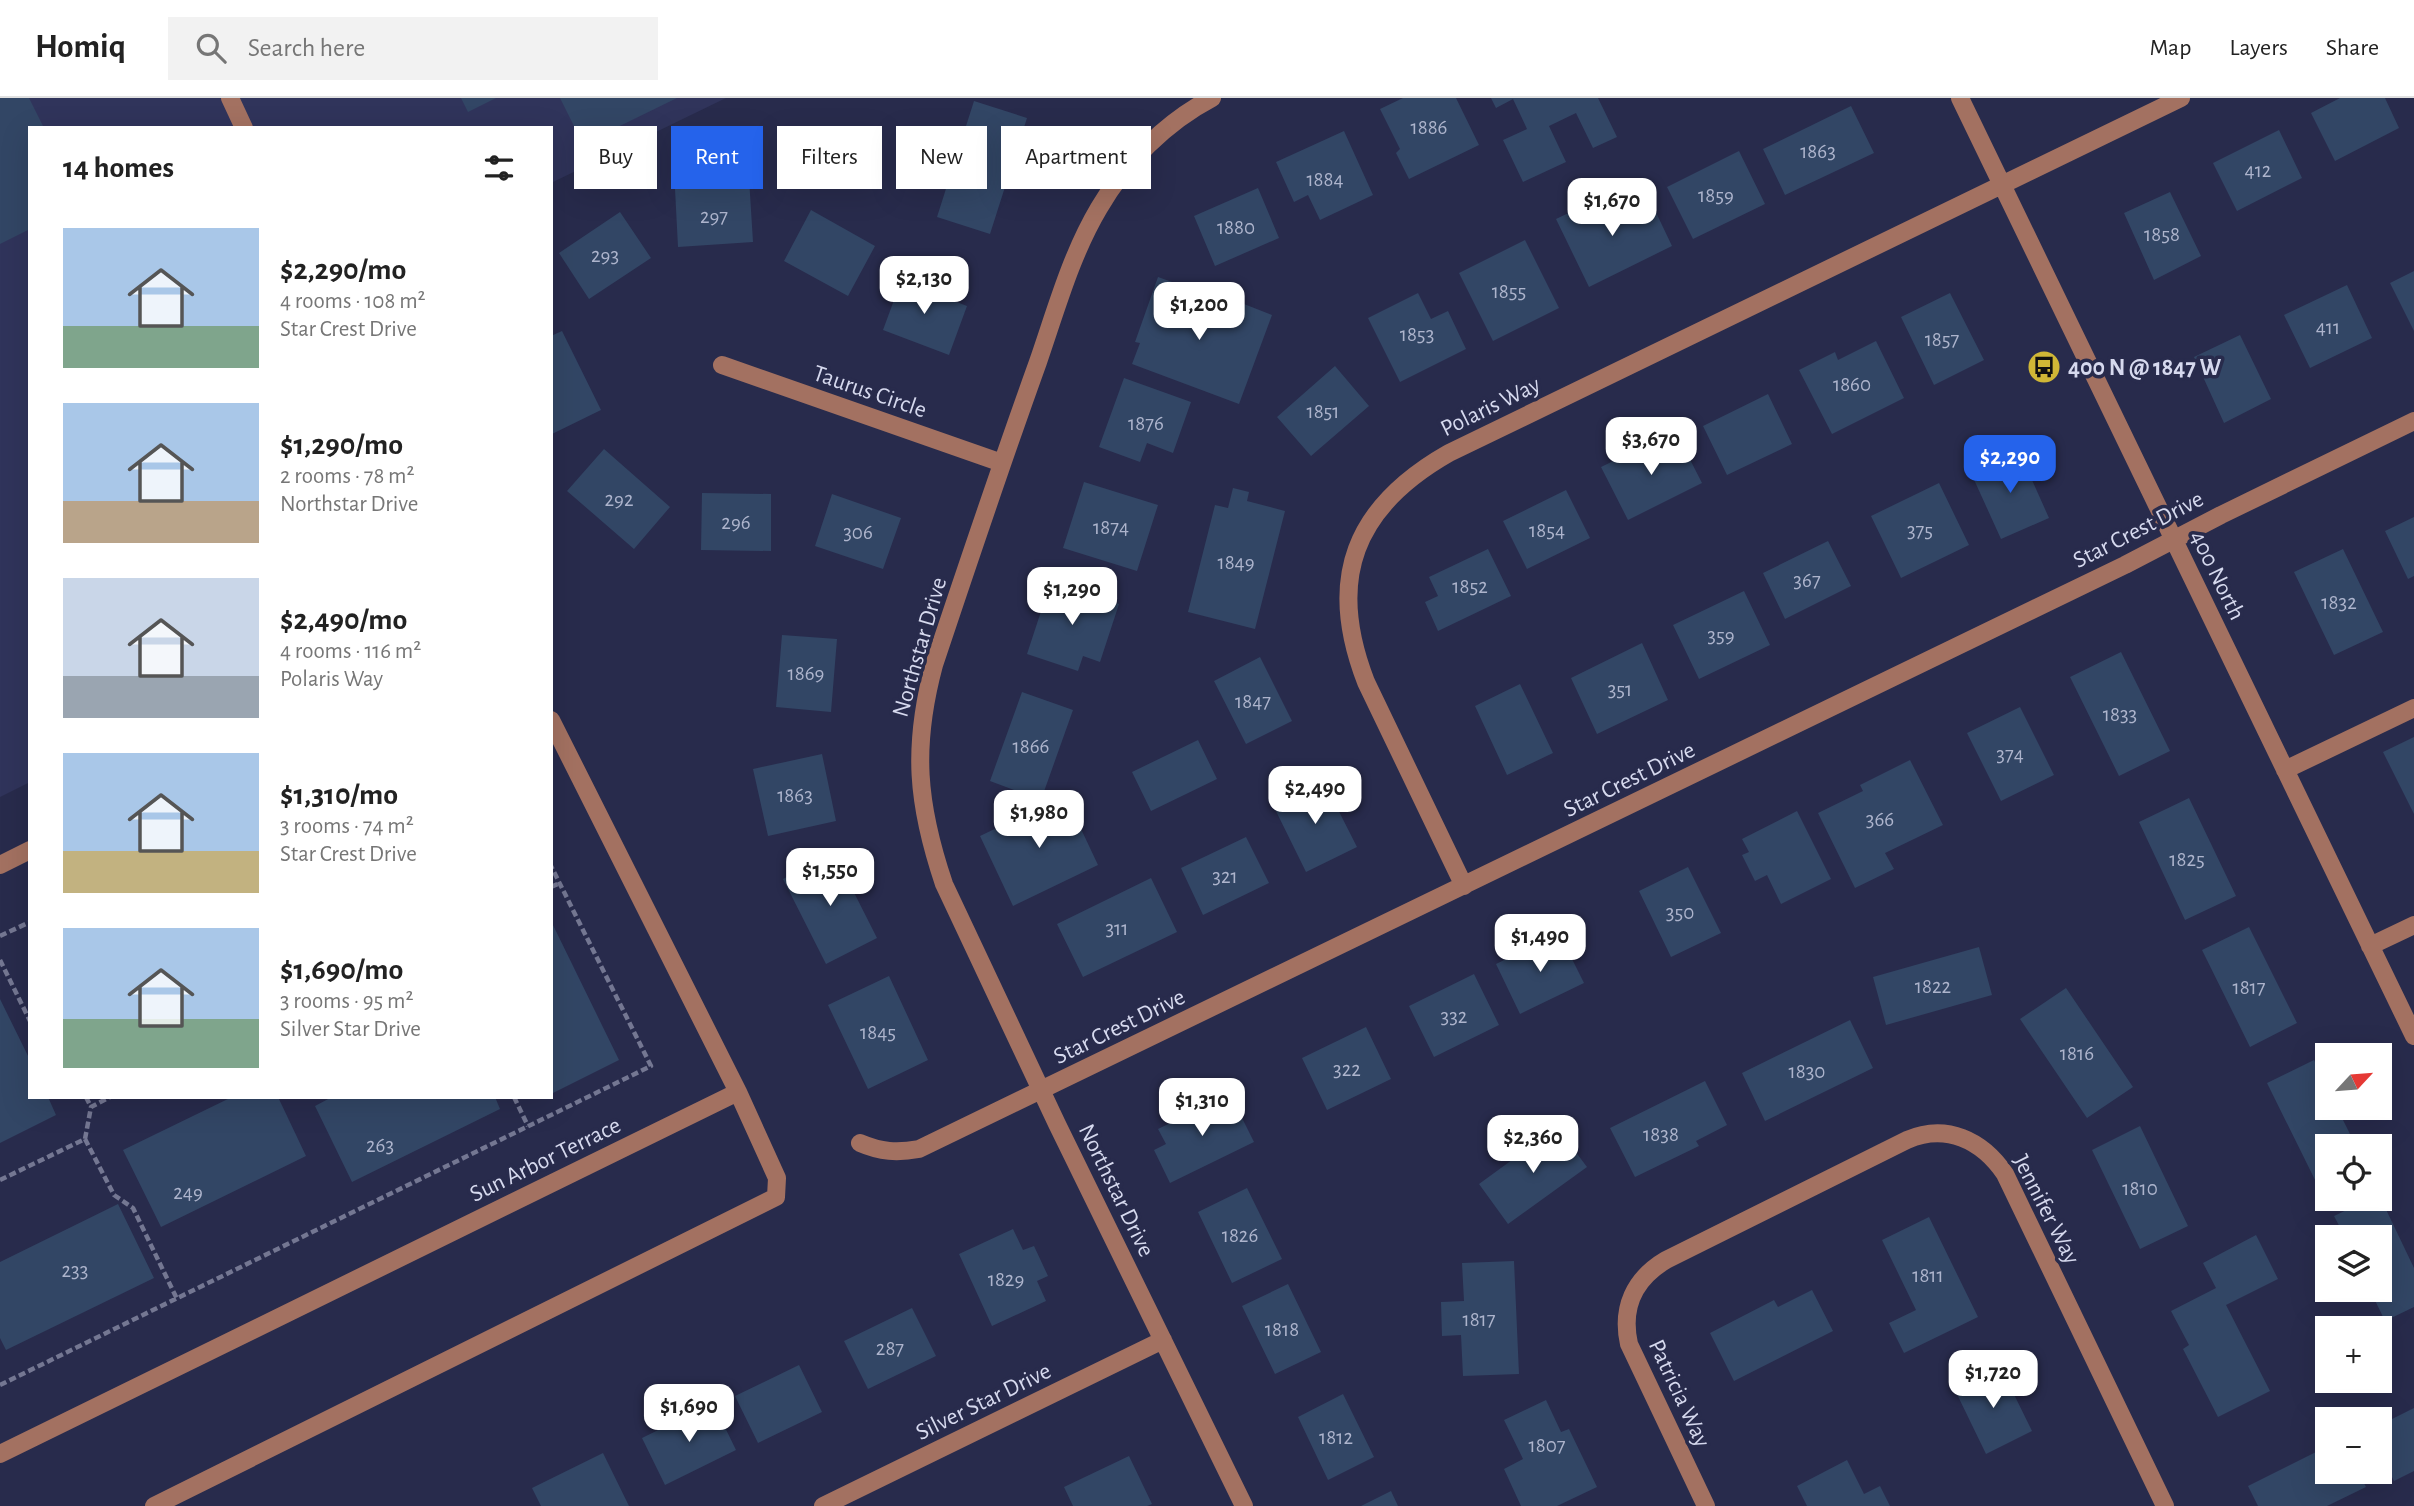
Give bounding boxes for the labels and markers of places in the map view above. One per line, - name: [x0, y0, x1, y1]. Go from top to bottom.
- pin: $1,670: [1555, 178, 1669, 238]
- pin: $2,130: [867, 256, 981, 316]
- pin: $1,200: [1142, 282, 1256, 342]
- bus stop icon: 400 N @ 1847 W: [2025, 348, 2063, 386]
- place label: 400 N @ 1847 W: [2068, 356, 2221, 380]
- pin: $3,670: [1594, 418, 1708, 477]
- pin: $2,290: [1953, 436, 2067, 495]
- pin: $1,290: [1015, 568, 1129, 627]
- pin: $2,490: [1258, 766, 1372, 826]
- pin: $1,980: [982, 790, 1096, 850]
- pin: $1,550: [773, 848, 887, 908]
- pin: $1,490: [1483, 914, 1597, 974]
- pin: $1,310: [1145, 1079, 1259, 1138]
- pin: $2,360: [1476, 1116, 1590, 1175]
- pin: $1,720: [1936, 1350, 2050, 1410]
- pin: $1,690: [632, 1384, 746, 1444]

